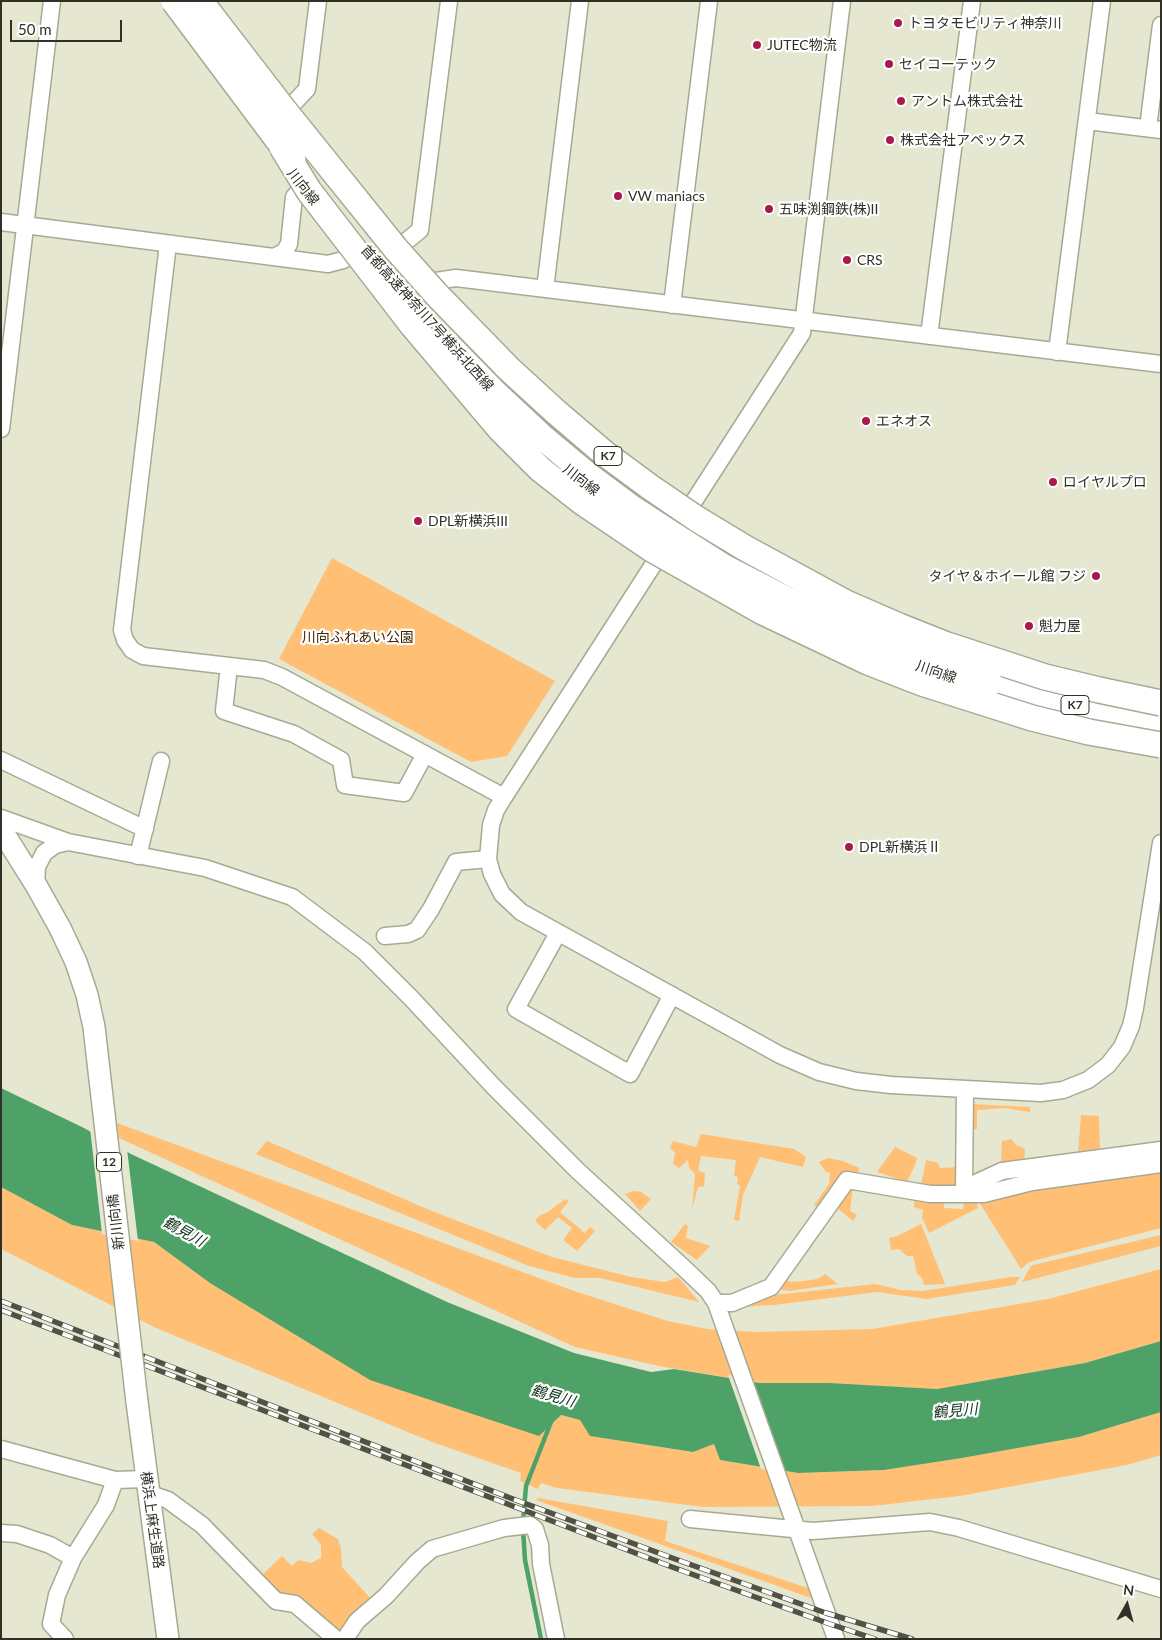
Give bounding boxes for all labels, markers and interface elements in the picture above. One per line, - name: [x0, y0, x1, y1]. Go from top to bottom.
- scale bar: [12, 10, 125, 42]
- place label: トヨタモビリティ神奈川: [908, 15, 1062, 31]
- marker: トヨタモビリティ神奈川: [892, 17, 904, 29]
- text: 50 m: [18, 20, 52, 38]
- place label: JUTEC物流: [767, 37, 837, 53]
- marker: JUTEC物流: [751, 39, 763, 51]
- place label: セイコーテック: [899, 56, 997, 72]
- marker: セイコーテック: [883, 58, 895, 70]
- place label: アントム株式会社: [911, 93, 1023, 109]
- marker: アントム株式会社: [895, 95, 907, 107]
- place label: 株式会社アペックス: [900, 132, 1026, 148]
- marker: 株式会社アペックス: [884, 134, 896, 146]
- street label: 川向線: [283, 165, 323, 209]
- place label: VW maniacs: [628, 188, 705, 204]
- marker: VW maniacs: [612, 190, 624, 202]
- place label: 五味渕鋼鉄(株)II: [779, 201, 878, 217]
- marker: 五味渕鋼鉄(株)II: [763, 203, 775, 215]
- street label: 首都高速神奈川7号横浜北西線: [357, 242, 497, 394]
- place label: CRS: [857, 252, 883, 268]
- marker: CRS: [841, 254, 853, 266]
- place label: エネオス: [876, 413, 932, 429]
- marker: エネオス: [860, 415, 872, 427]
- road number: K7: [594, 446, 622, 466]
- street label: 川向線: [559, 460, 603, 500]
- place label: ロイヤルプロ: [1063, 474, 1147, 490]
- marker: ロイヤルプロ: [1047, 476, 1059, 488]
- place label: DPL新横浜III: [428, 513, 508, 529]
- marker: DPL新横浜III: [412, 515, 424, 527]
- place label: タイヤ＆ホイール館 フジ: [928, 568, 1086, 584]
- marker: タイヤ＆ホイール館 フジ: [1090, 570, 1102, 582]
- place label: 魁力屋: [1039, 618, 1081, 634]
- marker: 魁力屋: [1023, 620, 1035, 632]
- park label: 川向ふれあい公園: [302, 629, 414, 645]
- street label: 川向線: [913, 657, 959, 687]
- road number: K7: [1061, 696, 1089, 714]
- place label: DPL新横浜Ⅱ: [859, 839, 941, 855]
- marker: DPL新横浜Ⅱ: [843, 841, 855, 853]
- road number: 12: [96, 1152, 122, 1172]
- street label: 新川向橋: [104, 1193, 128, 1251]
- water label: 鶴見川: [160, 1213, 208, 1251]
- water label: 鶴見川: [529, 1381, 577, 1411]
- water label: 鶴見川: [932, 1400, 978, 1422]
- street label: 横浜上麻生道路: [137, 1470, 167, 1570]
- north arrow: [1102, 1580, 1152, 1630]
- text: N: [1122, 1581, 1135, 1599]

